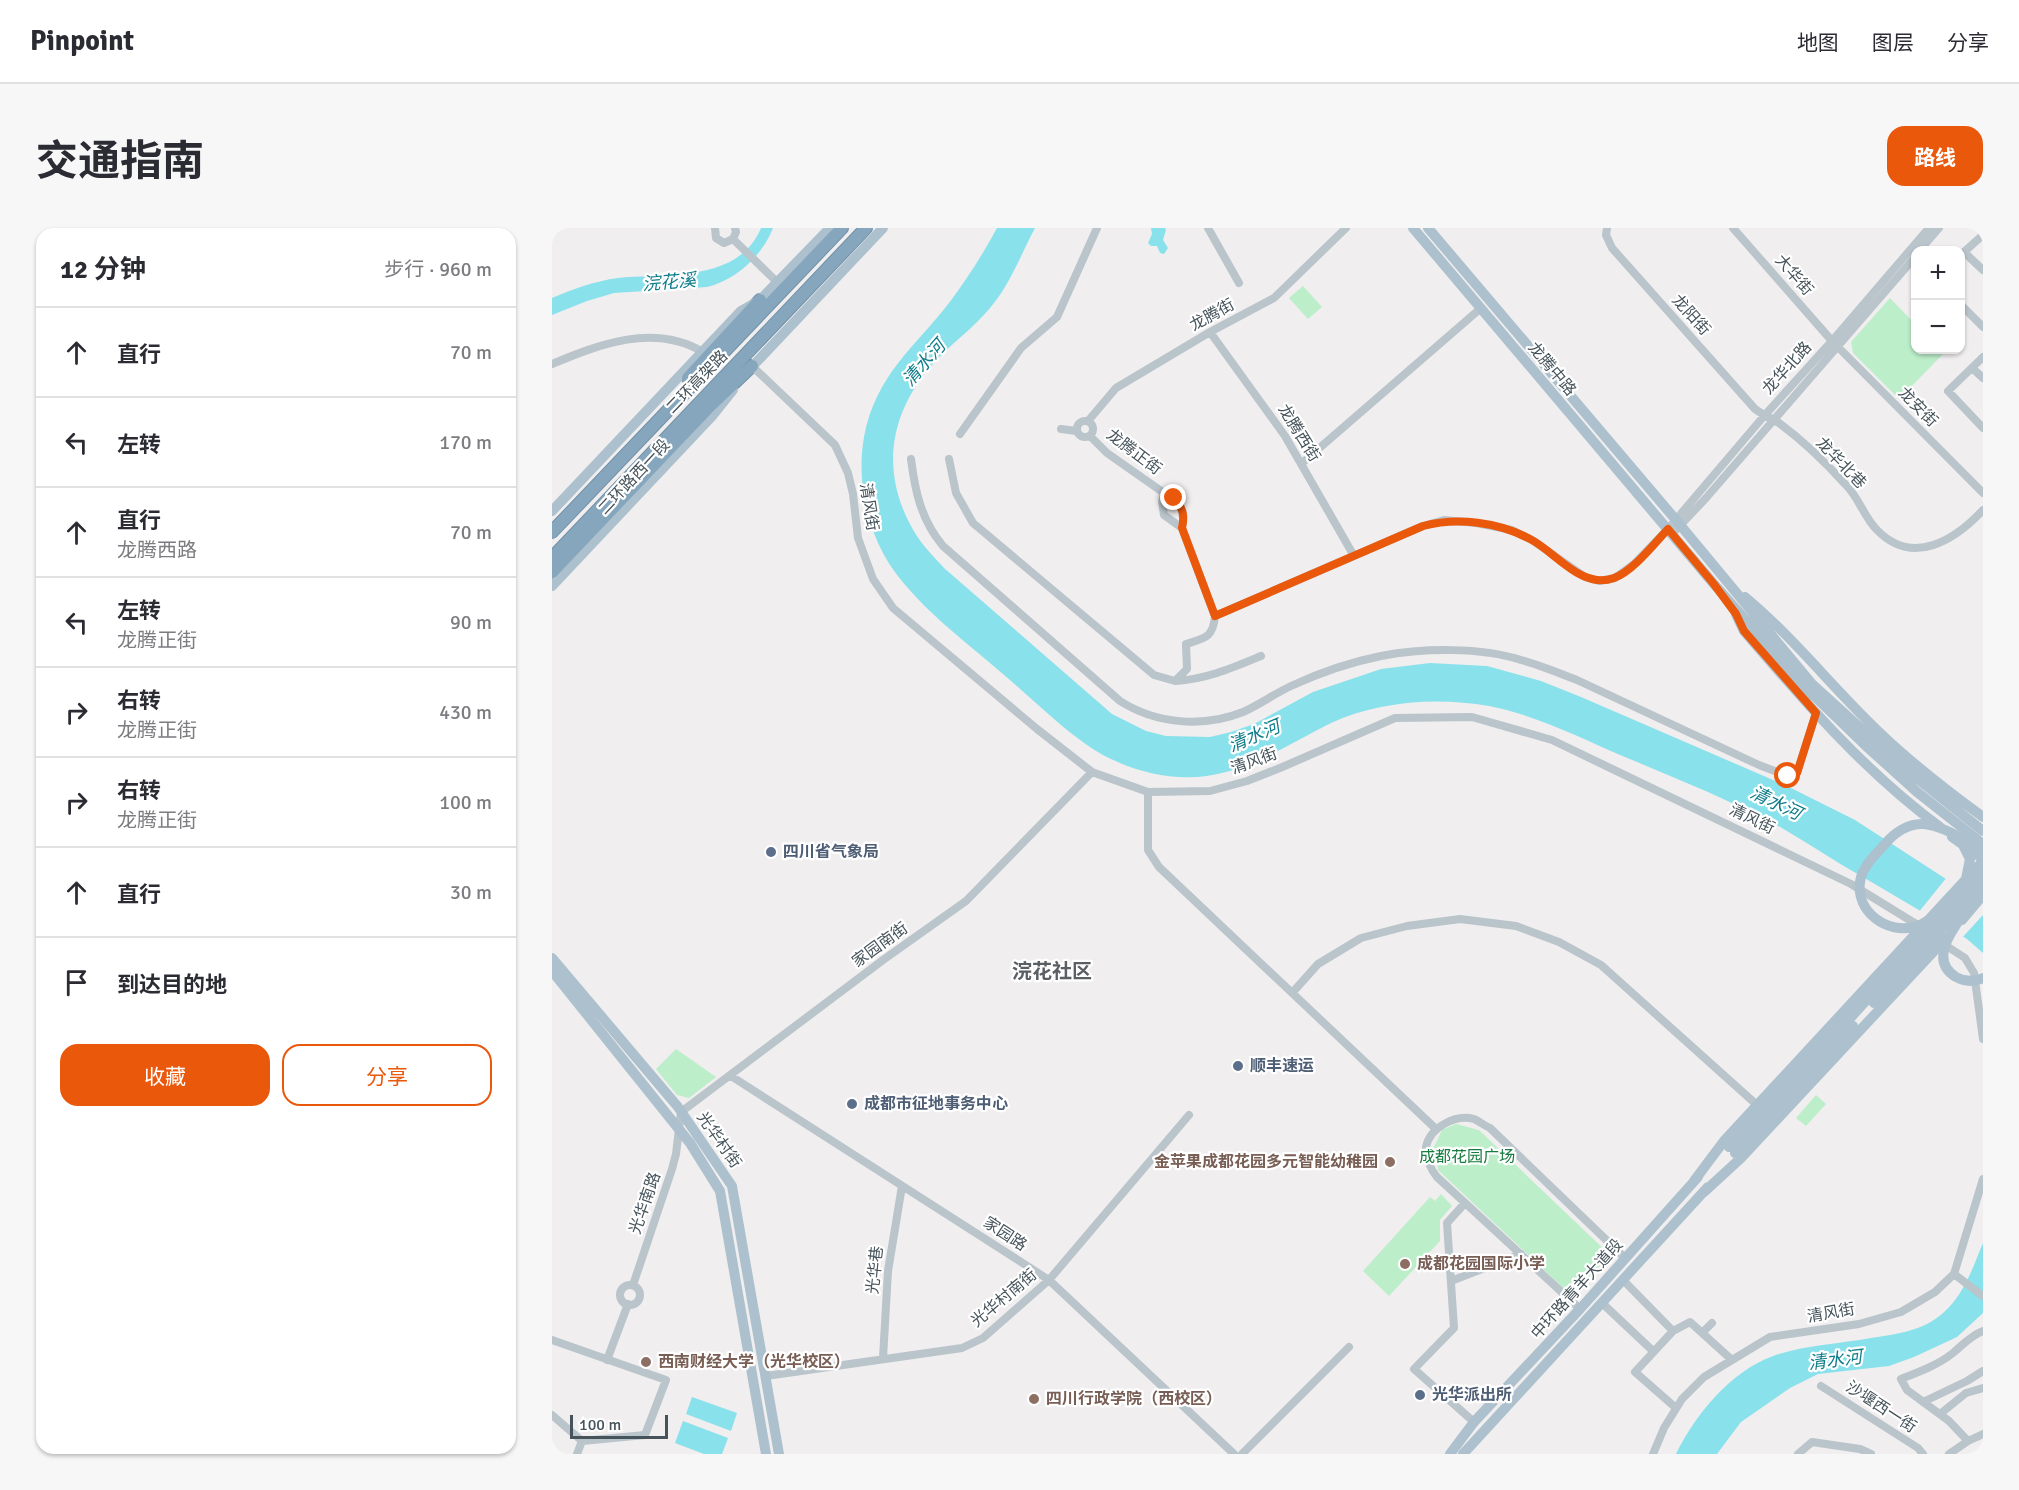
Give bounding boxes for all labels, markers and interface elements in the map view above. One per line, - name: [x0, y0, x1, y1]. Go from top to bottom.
- text: Pinpoint: [30, 24, 134, 58]
- text: 地图: [1797, 30, 1839, 56]
- text: 图层: [1872, 30, 1914, 56]
- text: 分享: [1947, 30, 1989, 56]
- button: 路线: [1887, 126, 1983, 186]
- text: 交通指南: [36, 136, 204, 187]
- map controls: [1911, 246, 1965, 354]
- button: +: [1911, 246, 1965, 300]
- street label: 大华街: [1771, 250, 1817, 300]
- text: 12 分钟: [60, 254, 146, 286]
- text: 步行 · 960 m: [384, 257, 492, 282]
- water label: 浣花溪: [641, 269, 699, 295]
- street label: 龙阳街: [1668, 290, 1714, 340]
- street label: 龙腾街: [1186, 295, 1238, 335]
- button: −: [1911, 300, 1965, 354]
- water label: 清水河: [898, 333, 952, 391]
- icon: ahead: [60, 336, 93, 369]
- street label: 龙腾中路: [1524, 338, 1580, 400]
- street label: 龙华北路: [1758, 338, 1816, 398]
- text: 70 m: [450, 340, 492, 365]
- text: 直行: [117, 341, 161, 368]
- street label: 二环高架路: [662, 346, 732, 418]
- street label: 龙安街: [1894, 383, 1942, 431]
- street label: 龙腾西街: [1274, 401, 1324, 465]
- street label: 龙腾正街: [1102, 425, 1166, 479]
- icon: left: [60, 426, 93, 459]
- text: 170 m: [439, 430, 492, 455]
- text: 左转: [117, 431, 161, 458]
- street label: 龙华北巷: [1812, 433, 1870, 493]
- street label: 二环路西一段: [594, 435, 674, 519]
- street label: 清风街: [855, 482, 883, 532]
- route end: [1160, 484, 1186, 510]
- text: 直行: [117, 507, 161, 534]
- icon: ahead: [60, 516, 93, 549]
- text: 70 m: [450, 520, 492, 545]
- text: 龙腾西路: [117, 538, 197, 563]
- text: 左转: [117, 597, 161, 624]
- icon: left: [60, 606, 93, 639]
- text: 90 m: [450, 610, 492, 635]
- text: 龙腾正街: [117, 628, 197, 653]
- text: 右转: [117, 687, 161, 714]
- icon: right: [60, 696, 93, 729]
- text: 430 m: [439, 700, 492, 725]
- water label: 清水河: [1225, 714, 1286, 757]
- text: 龙腾正街: [117, 718, 197, 743]
- street label: 清风街: [1228, 743, 1280, 779]
- route start: [1774, 762, 1800, 788]
- text: 右转: [117, 777, 161, 804]
- water label: 清水河: [1747, 781, 1808, 826]
- icon: right: [60, 786, 93, 819]
- text: 100 m: [439, 790, 492, 815]
- street label: 清风街: [1726, 799, 1778, 839]
- text: 龙腾正街: [117, 808, 197, 833]
- place label: 四川省气象局: [783, 842, 879, 862]
- marker: 四川省气象局: [764, 845, 778, 859]
- icon: ahead: [60, 876, 93, 909]
- text: 30 m: [450, 880, 492, 905]
- text: 直行: [117, 881, 161, 908]
- street label: 家园南街: [848, 918, 912, 972]
- district label: 浣花社区: [1012, 959, 1092, 984]
- icon: arrive: [60, 966, 93, 999]
- text: 到达目的地: [117, 971, 227, 998]
- button: 收藏: [60, 1044, 270, 1106]
- button: 分享: [282, 1044, 492, 1106]
- place label: 顺丰速运: [1250, 1056, 1314, 1076]
- marker: 顺丰速运: [1231, 1059, 1245, 1073]
- place label: 成都市征地事务中心: [864, 1094, 1008, 1114]
- marker: 成都市征地事务中心: [845, 1097, 859, 1111]
- street label: 光华村街: [692, 1108, 746, 1172]
- park label: 成都花园广场: [1419, 1147, 1515, 1167]
- place label: 金苹果成都花园多元智能幼稚园: [1154, 1152, 1378, 1172]
- marker: 金苹果成都花园多元智能幼稚园: [1383, 1155, 1397, 1169]
- street label: 光华南路: [625, 1169, 665, 1237]
- street label: 家园路: [979, 1213, 1031, 1255]
- street label: 中环路青羊大道段: [1527, 1235, 1627, 1343]
- street label: 光华巷: [863, 1245, 887, 1295]
- place label: 成都花园国际小学: [1417, 1254, 1545, 1274]
- marker: 成都花园国际小学: [1398, 1257, 1412, 1271]
- street label: 光华村南街: [967, 1265, 1041, 1331]
- street label: 清风街: [1806, 1299, 1856, 1327]
- water label: 清水河: [1807, 1345, 1866, 1374]
- place label: 西南财经大学（光华校区）: [658, 1352, 850, 1372]
- marker: 西南财经大学（光华校区）: [639, 1355, 653, 1369]
- street label: 沙堰西一街: [1842, 1377, 1920, 1437]
- place label: 光华派出所: [1432, 1385, 1512, 1405]
- marker: 光华派出所: [1413, 1388, 1427, 1402]
- place label: 四川行政学院（西校区）: [1046, 1389, 1222, 1409]
- marker: 四川行政学院（西校区）: [1027, 1392, 1041, 1406]
- scale bar: [570, 1412, 668, 1440]
- text: 100 m: [579, 1415, 621, 1435]

